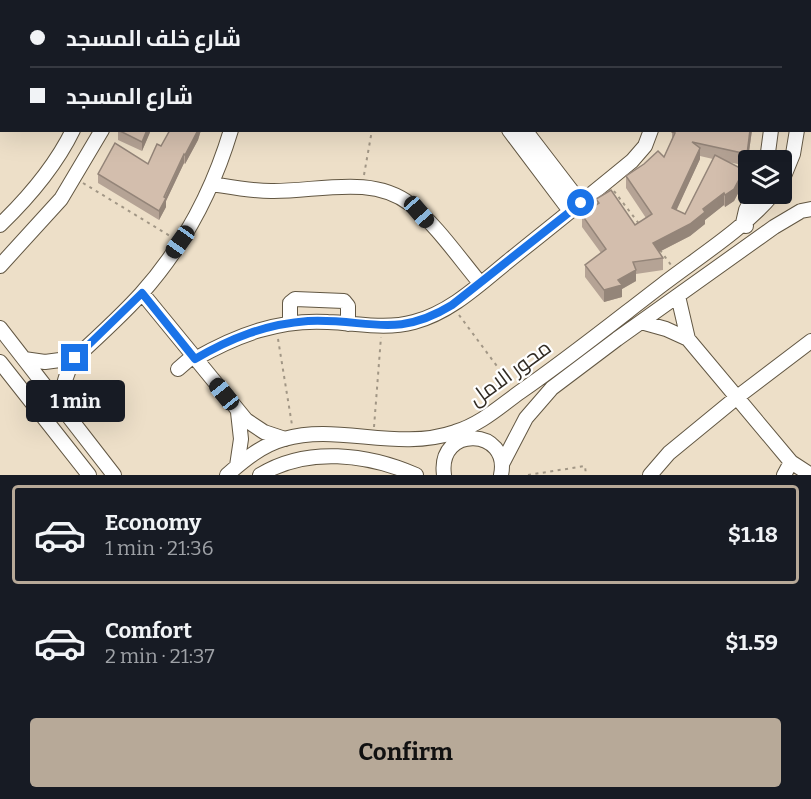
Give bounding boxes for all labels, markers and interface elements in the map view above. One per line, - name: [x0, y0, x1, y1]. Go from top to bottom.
- text: شارع خلف المسجد: [66, 25, 241, 52]
- text: شارع المسجد: [66, 83, 193, 110]
- map controls: [738, 150, 792, 204]
- button: layers: [738, 150, 792, 204]
- route start: [567, 189, 594, 216]
- car: [400, 193, 438, 231]
- car: [162, 222, 198, 262]
- street label: محور الامل: [464, 334, 556, 412]
- route end: [61, 344, 88, 371]
- car: [206, 374, 242, 414]
- callout: 1 min: [26, 379, 124, 421]
- text: 1 min: [50, 389, 101, 413]
- icon: car: [33, 508, 87, 562]
- text: Economy: [105, 509, 201, 536]
- text: $1.18: [728, 521, 778, 548]
- text: 1 min · 21:36: [105, 536, 213, 560]
- icon: car: [33, 616, 87, 670]
- text: Comfort: [105, 617, 192, 644]
- text: $1.59: [725, 629, 778, 656]
- text: 2 min · 21:37: [105, 644, 214, 668]
- button: Confirm: [30, 718, 781, 787]

